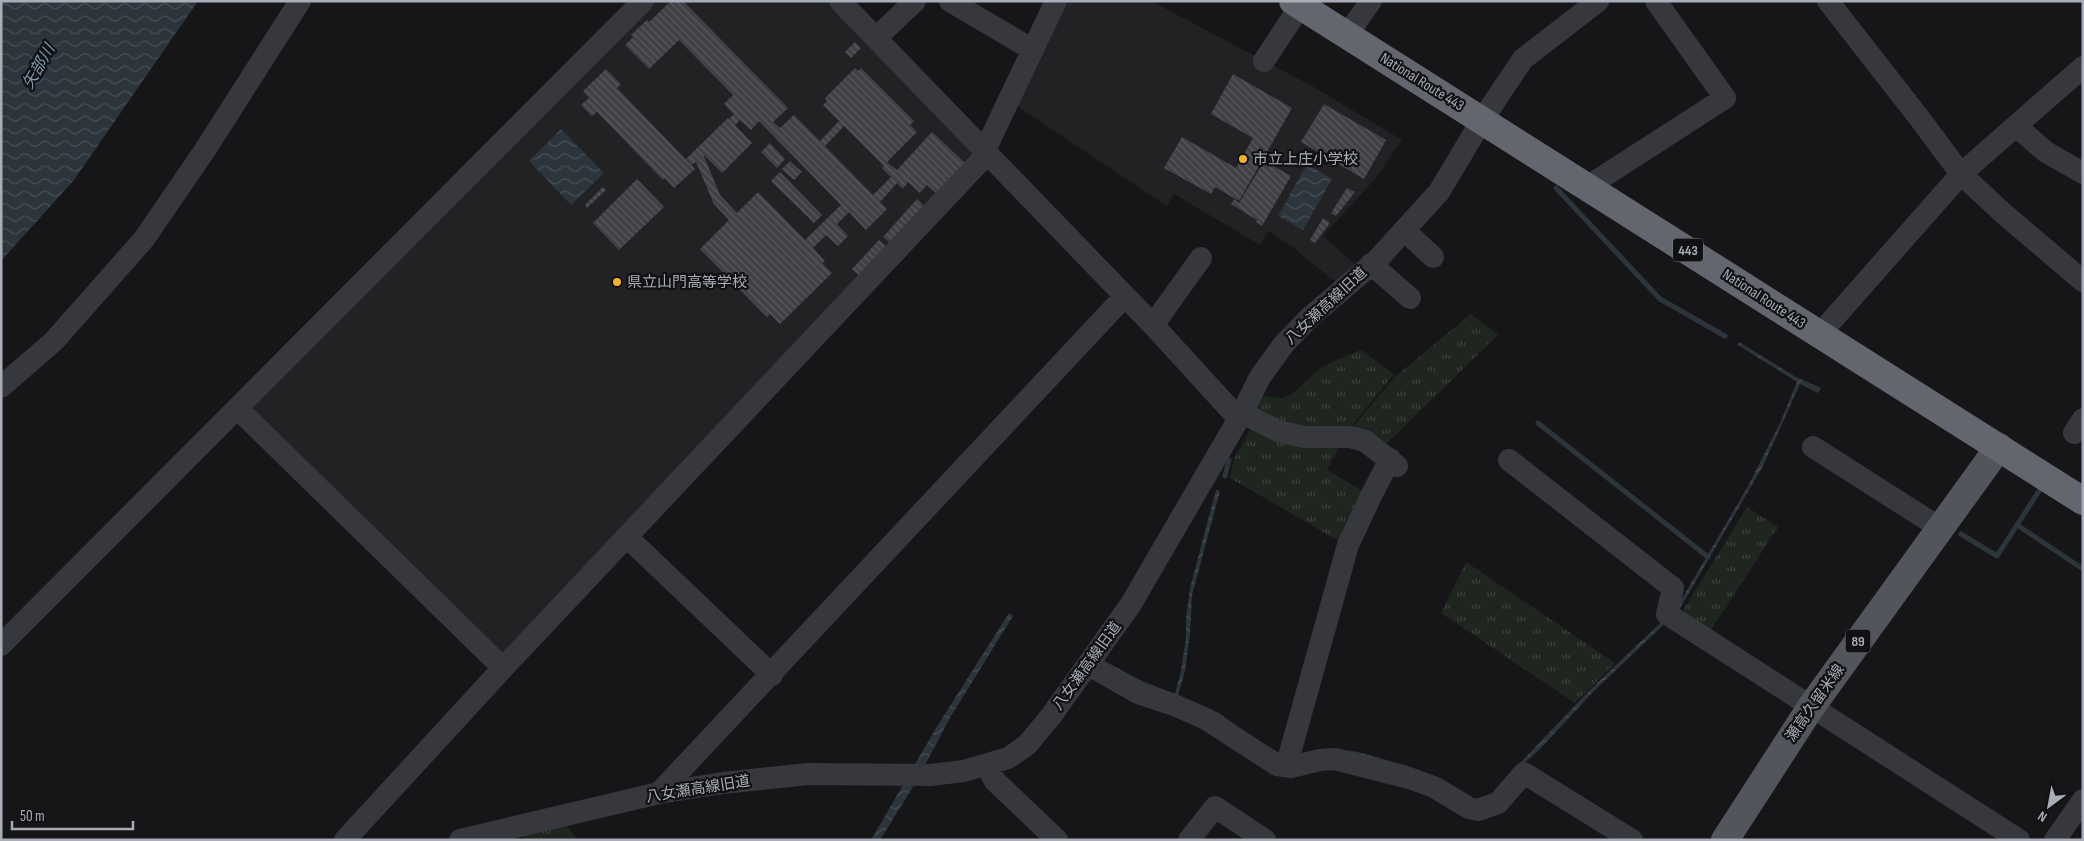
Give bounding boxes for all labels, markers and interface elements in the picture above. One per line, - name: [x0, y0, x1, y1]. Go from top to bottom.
- water label: 矢部川: [19, 40, 60, 93]
- street label: National Route 443: [1376, 49, 1468, 115]
- place label: 市立上庄小学校: [1253, 150, 1358, 169]
- marker: 市立上庄小学校: [1237, 153, 1249, 165]
- road number: 443: [1673, 238, 1703, 262]
- street label: 八女瀬高線旧道: [1281, 263, 1371, 349]
- street label: National Route 443: [1719, 265, 1809, 333]
- place label: 県立山門高等学校: [627, 273, 747, 292]
- marker: 県立山門高等学校: [611, 276, 623, 288]
- street label: 八女瀬高線旧道: [1048, 618, 1126, 714]
- road number: 89: [1846, 630, 1870, 652]
- street label: 瀬高久留米線: [1781, 661, 1849, 745]
- street label: 八女瀬高線旧道: [645, 771, 751, 807]
- north arrow: [2024, 781, 2074, 831]
- scale bar: [12, 798, 134, 830]
- text: 50 m: [20, 807, 45, 826]
- text: N: [2035, 807, 2050, 826]

